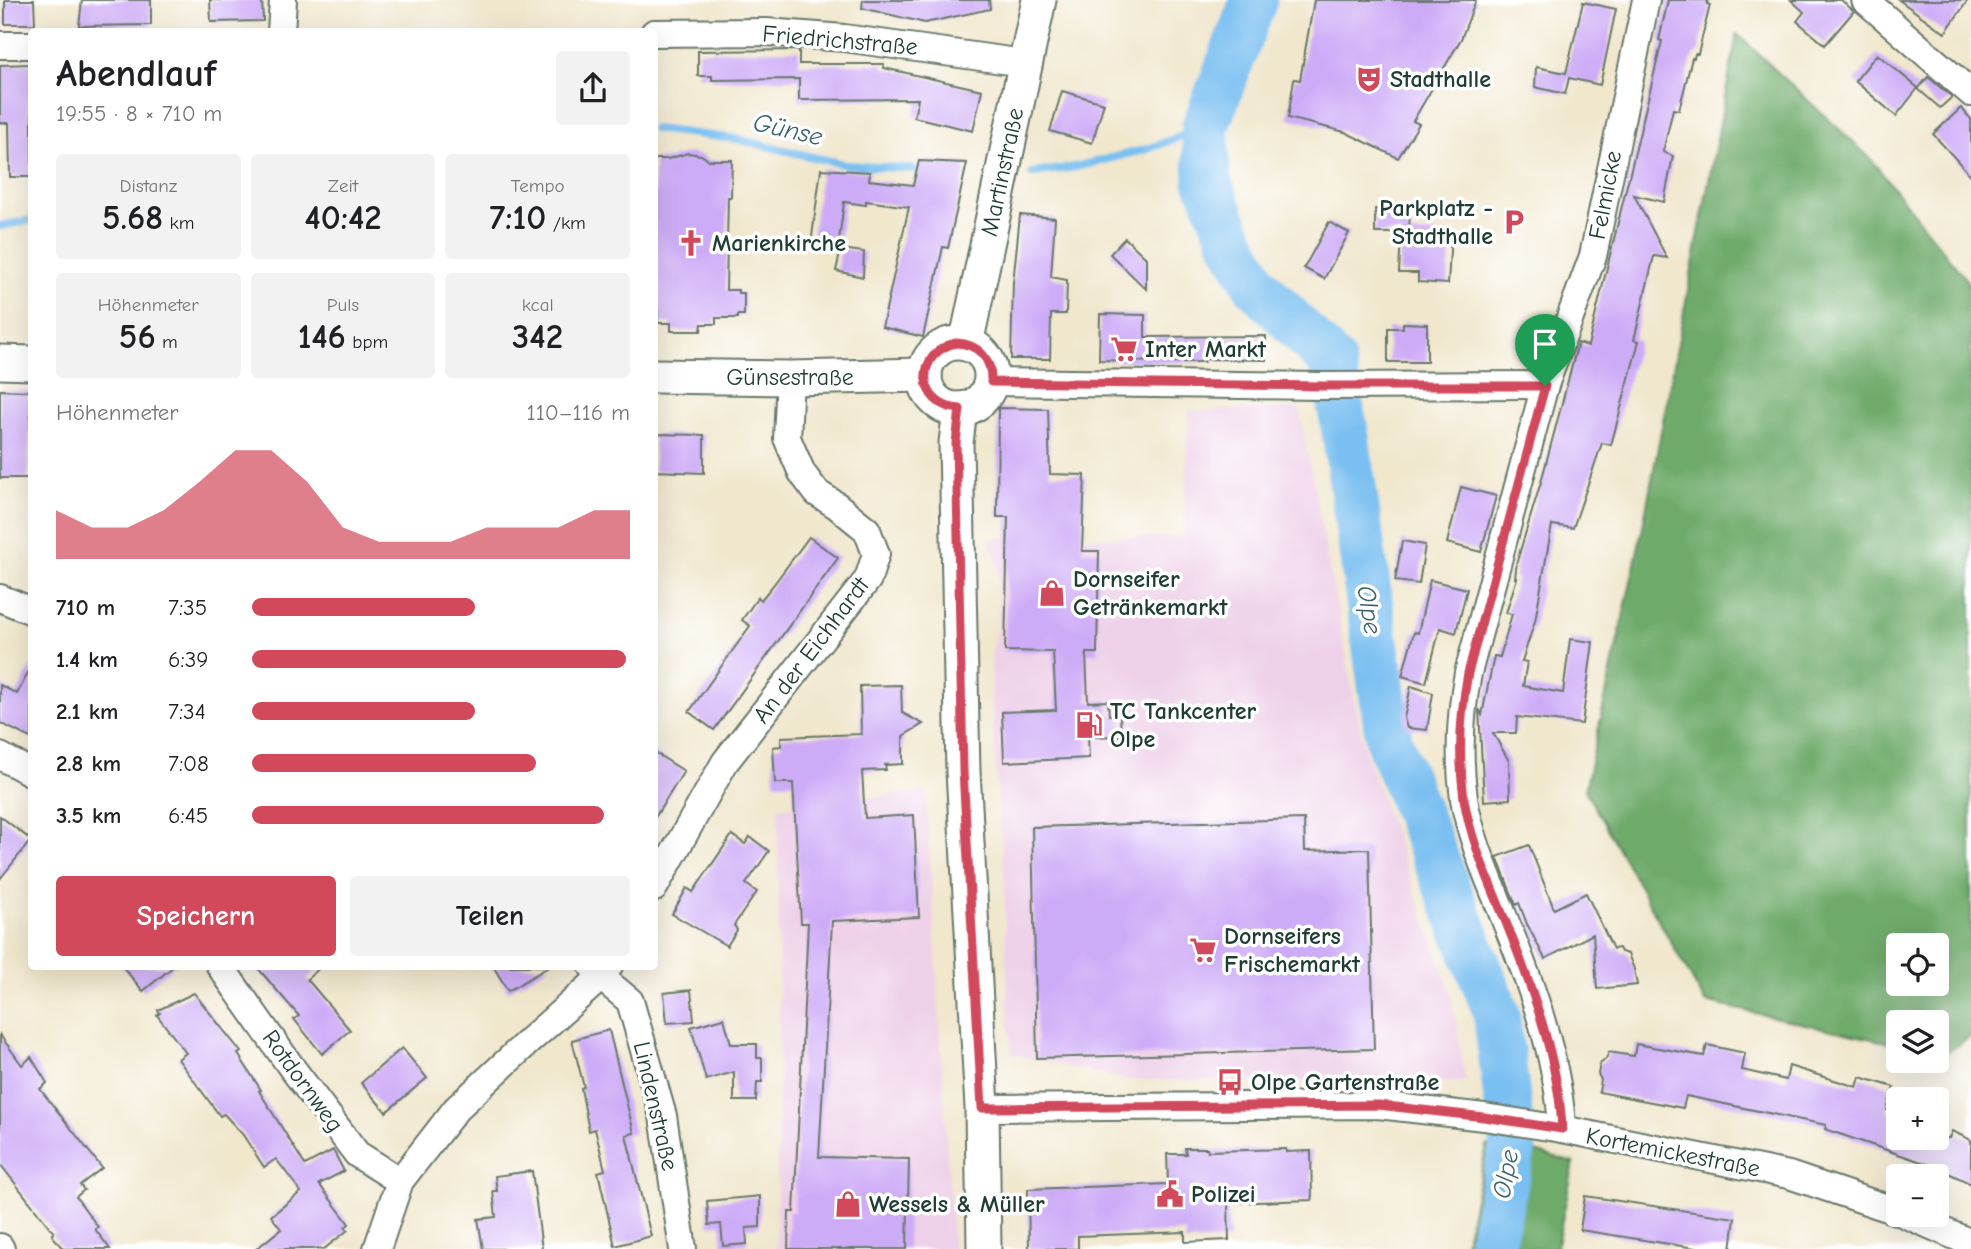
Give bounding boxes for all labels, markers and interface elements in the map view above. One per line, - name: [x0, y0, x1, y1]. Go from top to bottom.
- street label: Friedrichstraße: [761, 19, 919, 61]
- button: share: [556, 51, 630, 125]
- text: Abendlauf: [56, 52, 216, 96]
- theatre icon: Stadthalle: [1354, 64, 1384, 94]
- place label: Stadthalle: [1390, 65, 1491, 93]
- text: 19:55 · 8 × 710 m: [56, 100, 222, 127]
- street label: Martinstraße: [975, 105, 1029, 239]
- water label: Günse: [750, 107, 826, 153]
- street label: Felmicke: [1583, 148, 1627, 242]
- text: Distanz: [120, 175, 177, 197]
- text: Zeit: [328, 175, 358, 197]
- text: Tempo: [511, 175, 565, 197]
- place label: Parkplatz - Stadthalle: [1379, 194, 1493, 250]
- text: 5.68: [102, 197, 163, 238]
- text: 40:42: [304, 197, 382, 238]
- text: 7:10: [490, 197, 546, 238]
- parking icon: Parkplatz - Stadthalle: [1499, 207, 1529, 237]
- text: km: [163, 212, 195, 234]
- text: /km: [546, 212, 586, 234]
- church icon: Marienkirche: [676, 228, 706, 258]
- place label: Marienkirche: [712, 229, 846, 257]
- text: Höhenmeter: [98, 294, 199, 316]
- text: Puls: [327, 294, 359, 316]
- text: kcal: [522, 294, 554, 316]
- pin: [1515, 314, 1575, 386]
- text: 56: [119, 316, 156, 357]
- text: 146: [298, 316, 346, 357]
- text: 342: [512, 316, 563, 357]
- icon: arrive: [1526, 325, 1564, 363]
- text: m: [156, 331, 178, 353]
- text: bpm: [346, 331, 388, 353]
- supermarket icon: Inter Markt: [1109, 334, 1139, 364]
- place label: Inter Markt: [1145, 335, 1267, 363]
- street label: Günsestraße: [726, 363, 854, 391]
- text: Höhenmeter: [56, 399, 178, 426]
- text: 110–116 m: [527, 399, 630, 426]
- place label: Dornseifer Getränkemarkt: [1073, 565, 1229, 621]
- street label: An der Eichhardt: [747, 571, 876, 729]
- shop icon: Dornseifer Getränkemarkt: [1037, 578, 1067, 608]
- water label: Olpe: [1350, 583, 1388, 637]
- text: 710 m: [56, 594, 115, 621]
- text: 7:35: [168, 594, 207, 621]
- text: 1.4 km: [56, 646, 118, 673]
- text: 6:39: [168, 646, 208, 673]
- place label: TC Tankcenter Olpe: [1110, 697, 1256, 753]
- text: 2.1 km: [56, 698, 118, 725]
- text: 7:34: [168, 698, 206, 725]
- fuel station icon: TC Tankcenter Olpe: [1074, 710, 1104, 740]
- text: 2.8 km: [56, 750, 121, 777]
- text: 7:08: [168, 750, 209, 777]
- text: 3.5 km: [56, 802, 121, 829]
- text: 6:45: [168, 802, 208, 829]
- button: Speichern: [56, 876, 336, 956]
- button: Teilen: [350, 876, 630, 956]
- place label: Dornseifers Frischemarkt: [1224, 922, 1361, 978]
- map controls: [1886, 933, 1949, 1227]
- button: locate: [1886, 933, 1949, 996]
- supermarket icon: Dornseifers Frischemarkt: [1188, 935, 1218, 965]
- button: layers: [1886, 1010, 1949, 1073]
- street label: Rotdornweg: [257, 1024, 349, 1138]
- street label: Lindenstraße: [628, 1039, 684, 1173]
- bus stop icon: Olpe Gartenstraße: [1215, 1067, 1245, 1097]
- place label: Olpe Gartenstraße: [1251, 1068, 1439, 1096]
- button: +: [1886, 1087, 1949, 1150]
- street label: Kortemickestraße: [1584, 1121, 1762, 1183]
- water label: Olpe: [1487, 1147, 1525, 1201]
- button: −: [1886, 1164, 1949, 1227]
- public building icon: Polizei: [1155, 1179, 1185, 1209]
- place label: Polizei: [1191, 1180, 1256, 1208]
- shop icon: Wessels & Müller: [833, 1189, 863, 1219]
- place label: Wessels & Müller: [869, 1190, 1045, 1218]

